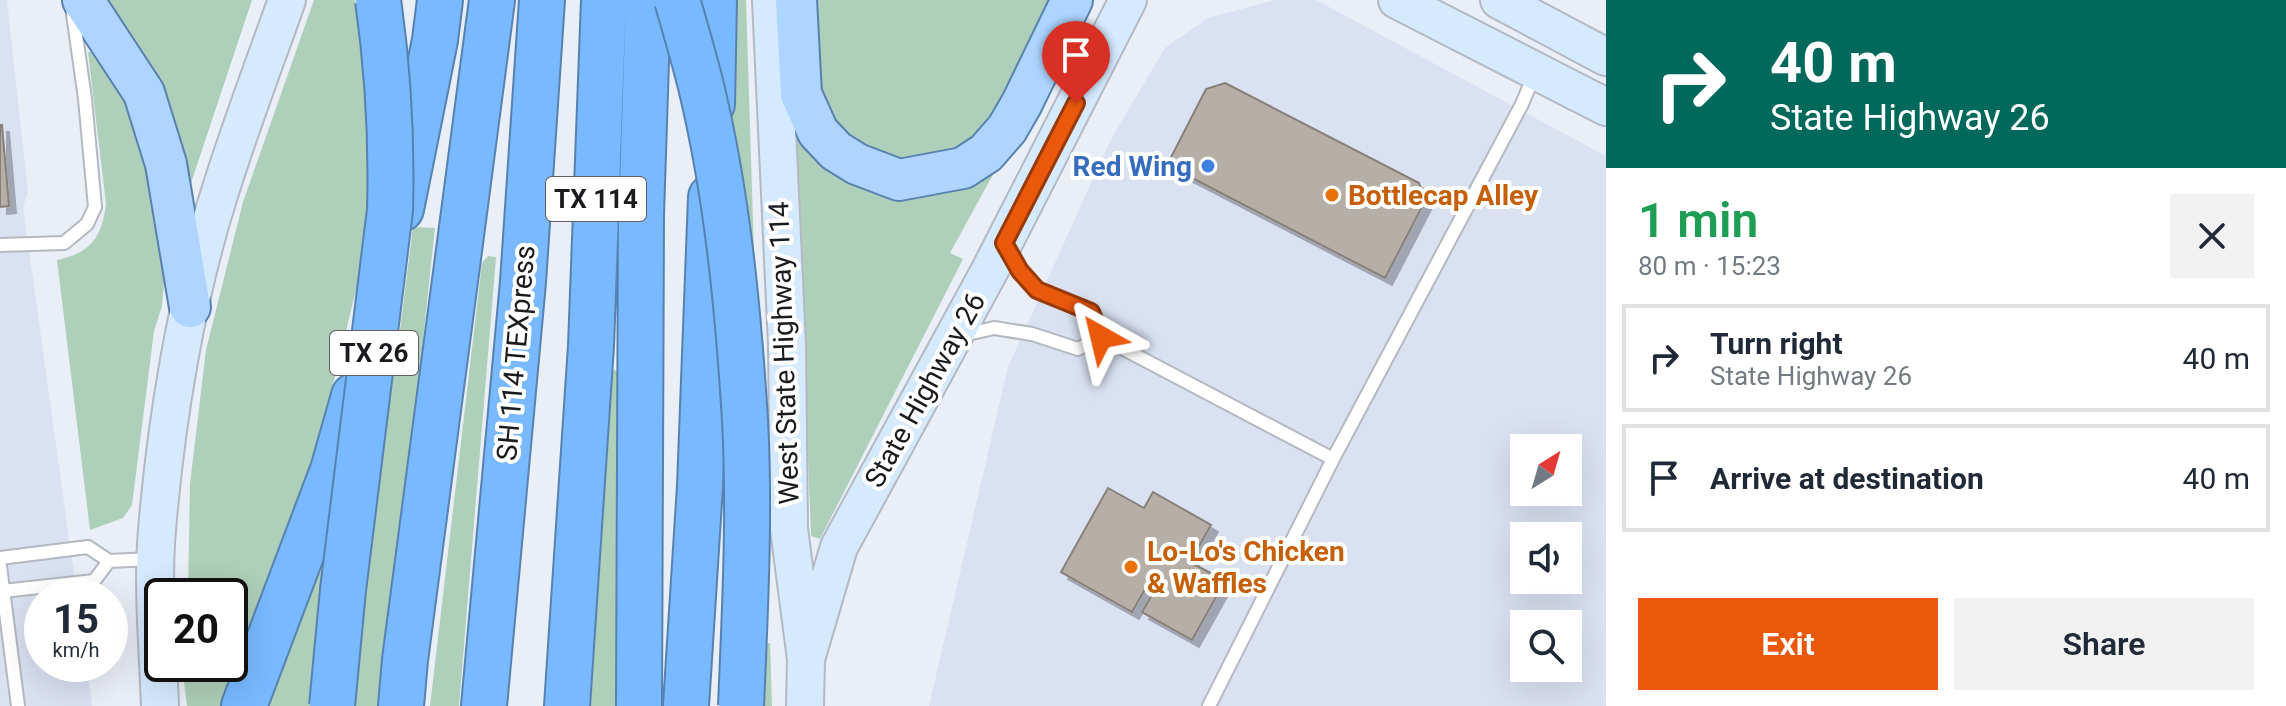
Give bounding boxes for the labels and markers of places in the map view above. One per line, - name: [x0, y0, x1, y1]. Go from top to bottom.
- pin: [1042, 21, 1110, 103]
- place label: Red Wing: [1073, 150, 1192, 183]
- marker: Red Wing: [1199, 157, 1217, 175]
- place label: Bottlecap Alley: [1348, 179, 1539, 212]
- marker: Bottlecap Alley: [1323, 186, 1341, 204]
- place label: Lo-Lo's Chicken & Waffles: [1147, 535, 1345, 600]
- marker: Lo-Lo's Chicken & Waffles: [1122, 558, 1140, 576]

